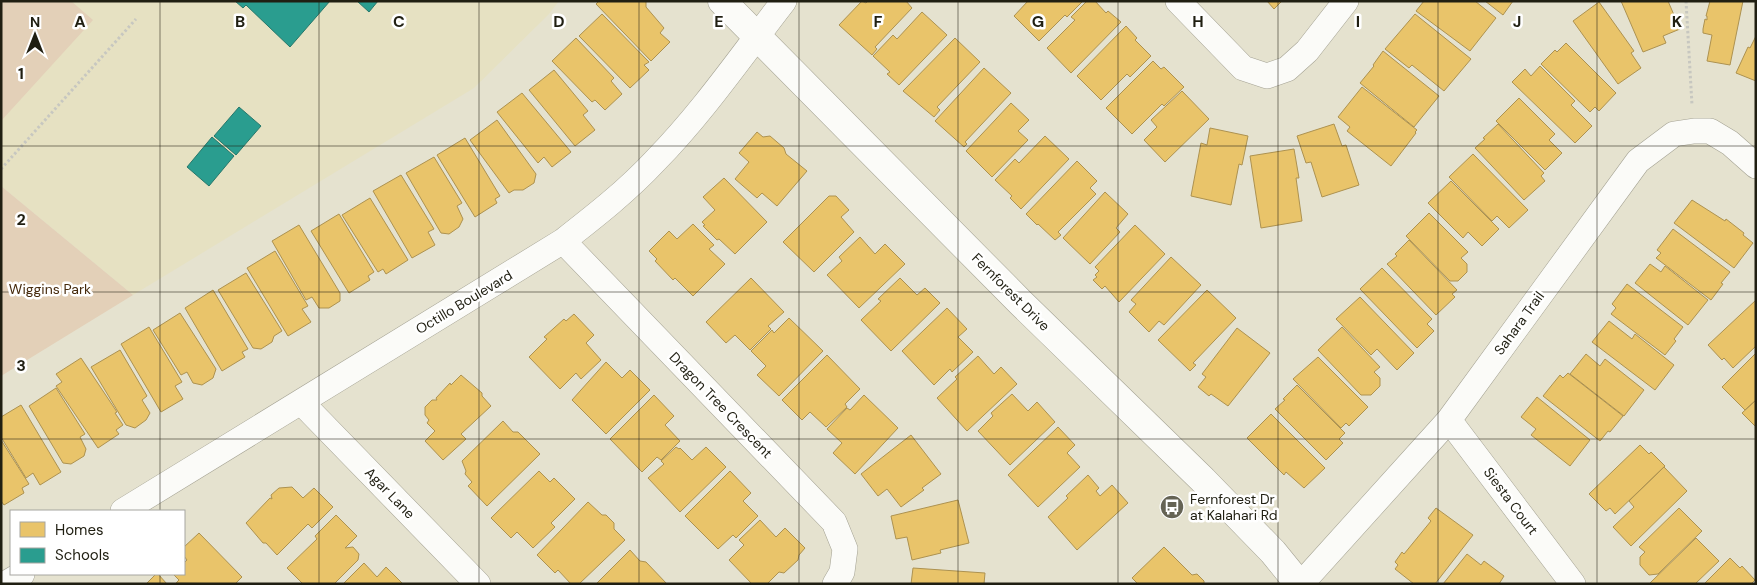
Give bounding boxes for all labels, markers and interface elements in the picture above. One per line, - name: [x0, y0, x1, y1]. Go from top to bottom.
- north arrow: [10, 10, 60, 60]
- text: A: [74, 11, 86, 32]
- text: B: [235, 11, 245, 32]
- text: C: [393, 11, 405, 32]
- text: D: [553, 11, 565, 32]
- text: E: [714, 11, 724, 32]
- text: F: [874, 11, 883, 32]
- text: G: [1032, 11, 1044, 32]
- text: H: [1192, 11, 1204, 32]
- text: I: [1356, 11, 1360, 32]
- text: J: [1513, 11, 1521, 32]
- text: K: [1672, 11, 1683, 32]
- text: N: [30, 13, 40, 31]
- text: 1: [18, 63, 24, 84]
- text: 2: [16, 209, 26, 230]
- street label: Fernforest Drive: [968, 249, 1054, 335]
- street label: Octillo Boulevard: [412, 266, 516, 338]
- park label: Wiggins Park: [9, 280, 91, 298]
- street label: Sahara Trail: [1490, 288, 1548, 358]
- street label: Dragon Tree Crescent: [666, 348, 776, 462]
- text: 3: [16, 355, 26, 376]
- street label: Agar Lane: [361, 464, 419, 523]
- street label: Siesta Court: [1480, 464, 1542, 538]
- place label: Fernforest Dr at Kalahari Rd: [1190, 490, 1277, 524]
- bus stop icon: Fernforest Dr at Kalahari Rd: [1159, 494, 1185, 520]
- legend: [10, 510, 185, 575]
- text: Homes: [55, 520, 104, 540]
- text: Schools: [55, 545, 110, 565]

